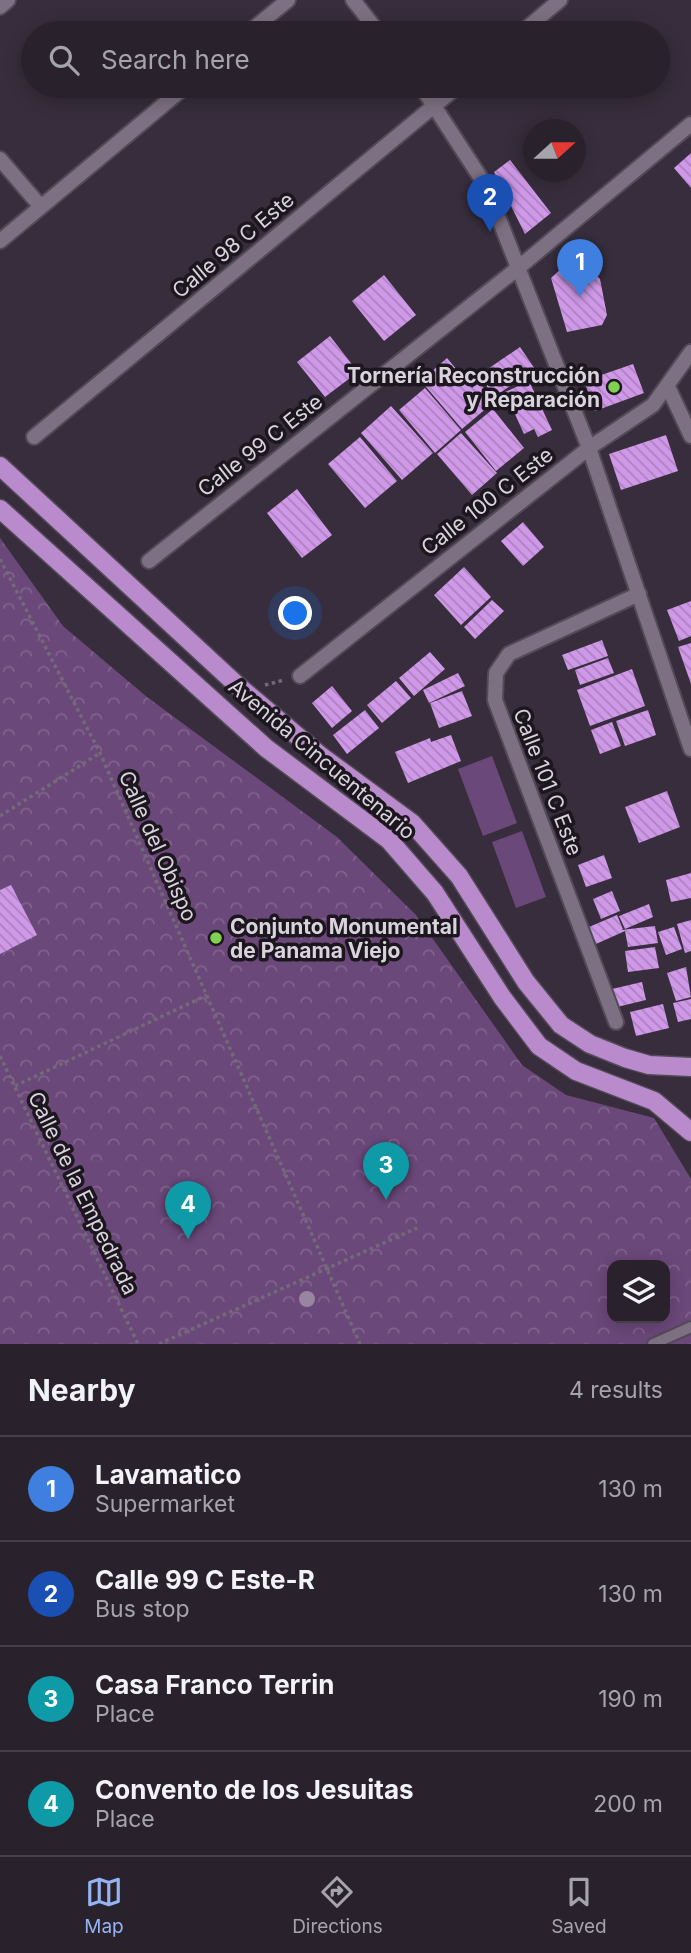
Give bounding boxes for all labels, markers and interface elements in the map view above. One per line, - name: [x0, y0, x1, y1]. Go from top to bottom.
- search box: [21, 21, 670, 98]
- icon: search: [45, 41, 83, 79]
- text: Search here: [101, 44, 250, 75]
- north arrow: [523, 119, 586, 182]
- pin: 2: [467, 174, 513, 232]
- street label: Calle 98 C Este: [167, 187, 299, 303]
- pin: 1: [557, 239, 603, 297]
- place label: Tornería Reconstrucción y Reparación: [347, 363, 600, 412]
- marker: Tornería Reconstrucción y Reparación: [606, 379, 622, 395]
- street label: Calle 99 C Este: [193, 389, 327, 501]
- street label: Calle 100 C Este: [416, 442, 558, 560]
- your location: [278, 596, 312, 630]
- street label: Avenida Cincuentenario: [224, 674, 420, 844]
- street label: Calle 101 C Este: [508, 705, 588, 859]
- street label: Calle del Obispo: [114, 767, 202, 925]
- place label: Conjunto Monumental de Panama Viejo: [230, 914, 458, 963]
- marker: Conjunto Monumental de Panama Viejo: [208, 930, 224, 946]
- street label: Calle de la Empedrada: [23, 1087, 143, 1299]
- pin: 3: [363, 1142, 409, 1200]
- pin: 4: [165, 1181, 211, 1239]
- map controls: [607, 1260, 670, 1323]
- button: layers: [607, 1260, 670, 1323]
- text: Nearby: [28, 1372, 136, 1408]
- text: 4 results: [569, 1376, 663, 1404]
- text: Lavamatico: [95, 1459, 241, 1490]
- text: 1: [46, 1475, 56, 1503]
- text: 130 m: [598, 1475, 663, 1503]
- text: Supermarket: [95, 1490, 235, 1518]
- text: Calle 99 C Este-R: [95, 1564, 315, 1595]
- text: 2: [44, 1580, 58, 1608]
- text: 130 m: [598, 1580, 663, 1608]
- text: Bus stop: [95, 1595, 190, 1623]
- text: Casa Franco Terrin: [95, 1669, 334, 1700]
- text: 3: [44, 1685, 58, 1713]
- text: 190 m: [598, 1685, 663, 1713]
- text: Place: [95, 1700, 155, 1728]
- text: Convento de los Jesuitas: [95, 1774, 414, 1805]
- text: 4: [43, 1790, 59, 1818]
- text: 200 m: [593, 1790, 663, 1818]
- text: Place: [95, 1805, 155, 1833]
- tab: Map: [84, 1873, 124, 1938]
- tab: Directions: [292, 1873, 383, 1938]
- tab: Saved: [551, 1873, 607, 1938]

